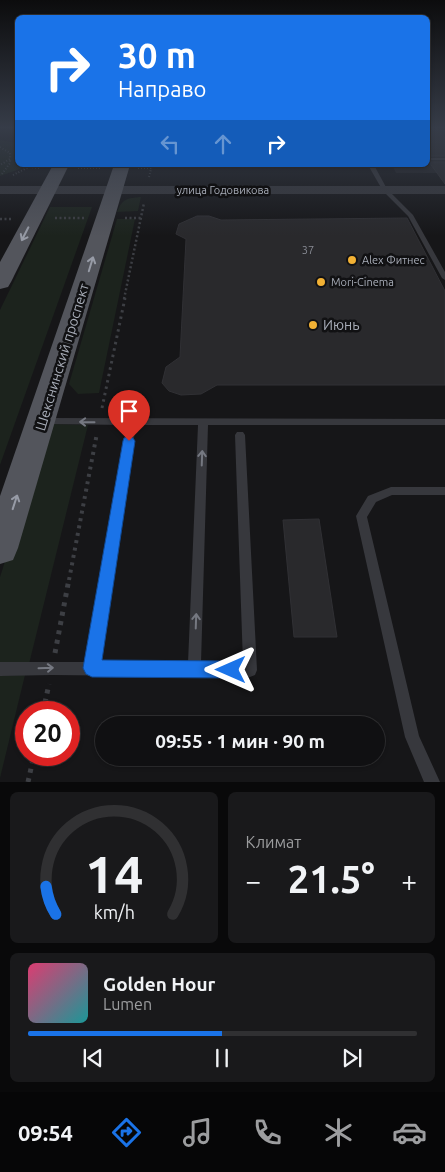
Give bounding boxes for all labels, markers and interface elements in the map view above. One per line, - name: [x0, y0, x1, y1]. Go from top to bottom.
- icon: right: [35, 35, 100, 100]
- text: 30 m: [118, 35, 196, 75]
- text: Направо: [118, 76, 206, 101]
- icon: left: [156, 130, 184, 158]
- icon: ahead: [209, 130, 237, 158]
- icon: right: [262, 130, 290, 158]
- street label: улица Годовикова: [177, 184, 269, 196]
- one-way arrow: [20, 226, 30, 241]
- house number: 37: [302, 244, 314, 256]
- marker: Alex Фитнес: [346, 254, 358, 266]
- place label: Alex Фитнес: [362, 254, 425, 266]
- one-way arrow: [87, 256, 96, 272]
- marker: Mori-Cinema: [315, 276, 327, 288]
- place label: Mori-Cinema: [331, 276, 394, 288]
- street label: Шекснинский проспект: [32, 281, 92, 433]
- place label: Июнь: [323, 317, 360, 333]
- marker: Июнь: [307, 319, 319, 331]
- pin: [108, 390, 150, 441]
- icon: arrive: [115, 397, 143, 425]
- one-way arrow: [79, 417, 96, 427]
- one-way arrow: [197, 451, 207, 467]
- one-way arrow: [11, 494, 20, 510]
- one-way arrow: [191, 613, 201, 630]
- position arrow: [204, 643, 256, 695]
- one-way arrow: [38, 663, 54, 673]
- speed limit sign: 20: [15, 701, 80, 766]
- text: 09:55 · 1 мин · 90 m: [155, 730, 325, 752]
- text: Климат: [246, 833, 301, 851]
- text: 14: [84, 845, 143, 903]
- text: 21.5°: [288, 858, 375, 900]
- text: −: [246, 865, 261, 896]
- text: +: [401, 865, 417, 896]
- text: km/h: [93, 902, 134, 922]
- text: Golden Hour: [103, 973, 215, 995]
- text: Lumen: [103, 995, 152, 1013]
- icon: previous: [79, 1044, 107, 1072]
- icon: pause: [208, 1044, 236, 1072]
- icon: next: [338, 1044, 366, 1072]
- icon: directions: [109, 1115, 144, 1150]
- icon: music: [180, 1115, 215, 1150]
- icon: phone: [250, 1115, 285, 1150]
- icon: climate: [321, 1115, 356, 1150]
- icon: car: [392, 1115, 427, 1150]
- text: 09:54: [18, 1120, 73, 1145]

